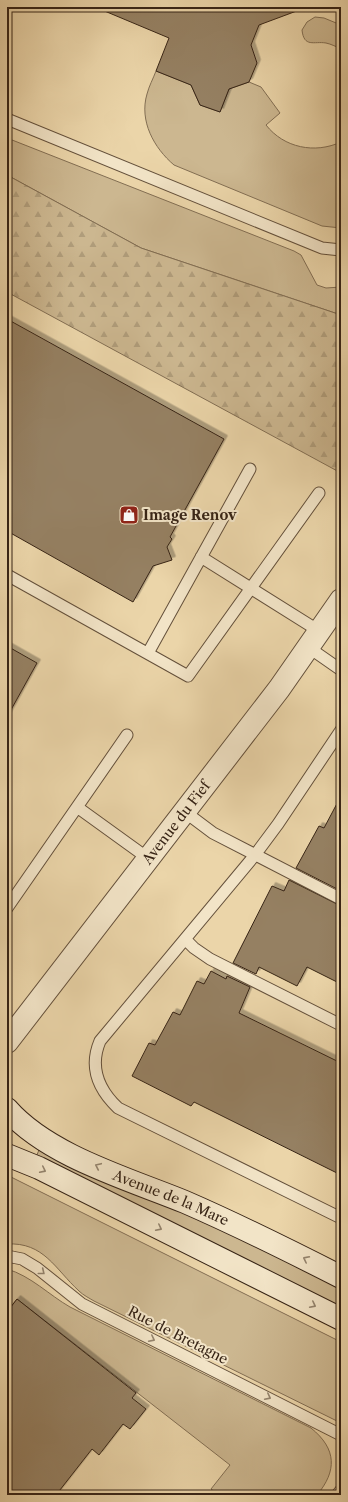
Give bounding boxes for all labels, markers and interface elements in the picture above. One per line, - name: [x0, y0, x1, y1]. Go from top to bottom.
- shop icon: Image Renov: [118, 504, 140, 526]
- place label: Image Renov: [143, 506, 237, 524]
- street label: Avenue du Fief: [138, 776, 215, 869]
- one-way arrow: [95, 1163, 102, 1171]
- one-way arrow: [39, 1165, 46, 1173]
- street label: Avenue de la Mare: [109, 1166, 232, 1230]
- one-way arrow: [155, 1223, 162, 1231]
- one-way arrow: [303, 1257, 310, 1264]
- one-way arrow: [37, 1267, 44, 1274]
- one-way arrow: [309, 1300, 316, 1308]
- street label: Rue de Bretagne: [125, 1302, 231, 1368]
- one-way arrow: [148, 1334, 155, 1342]
- one-way arrow: [264, 1392, 272, 1400]

